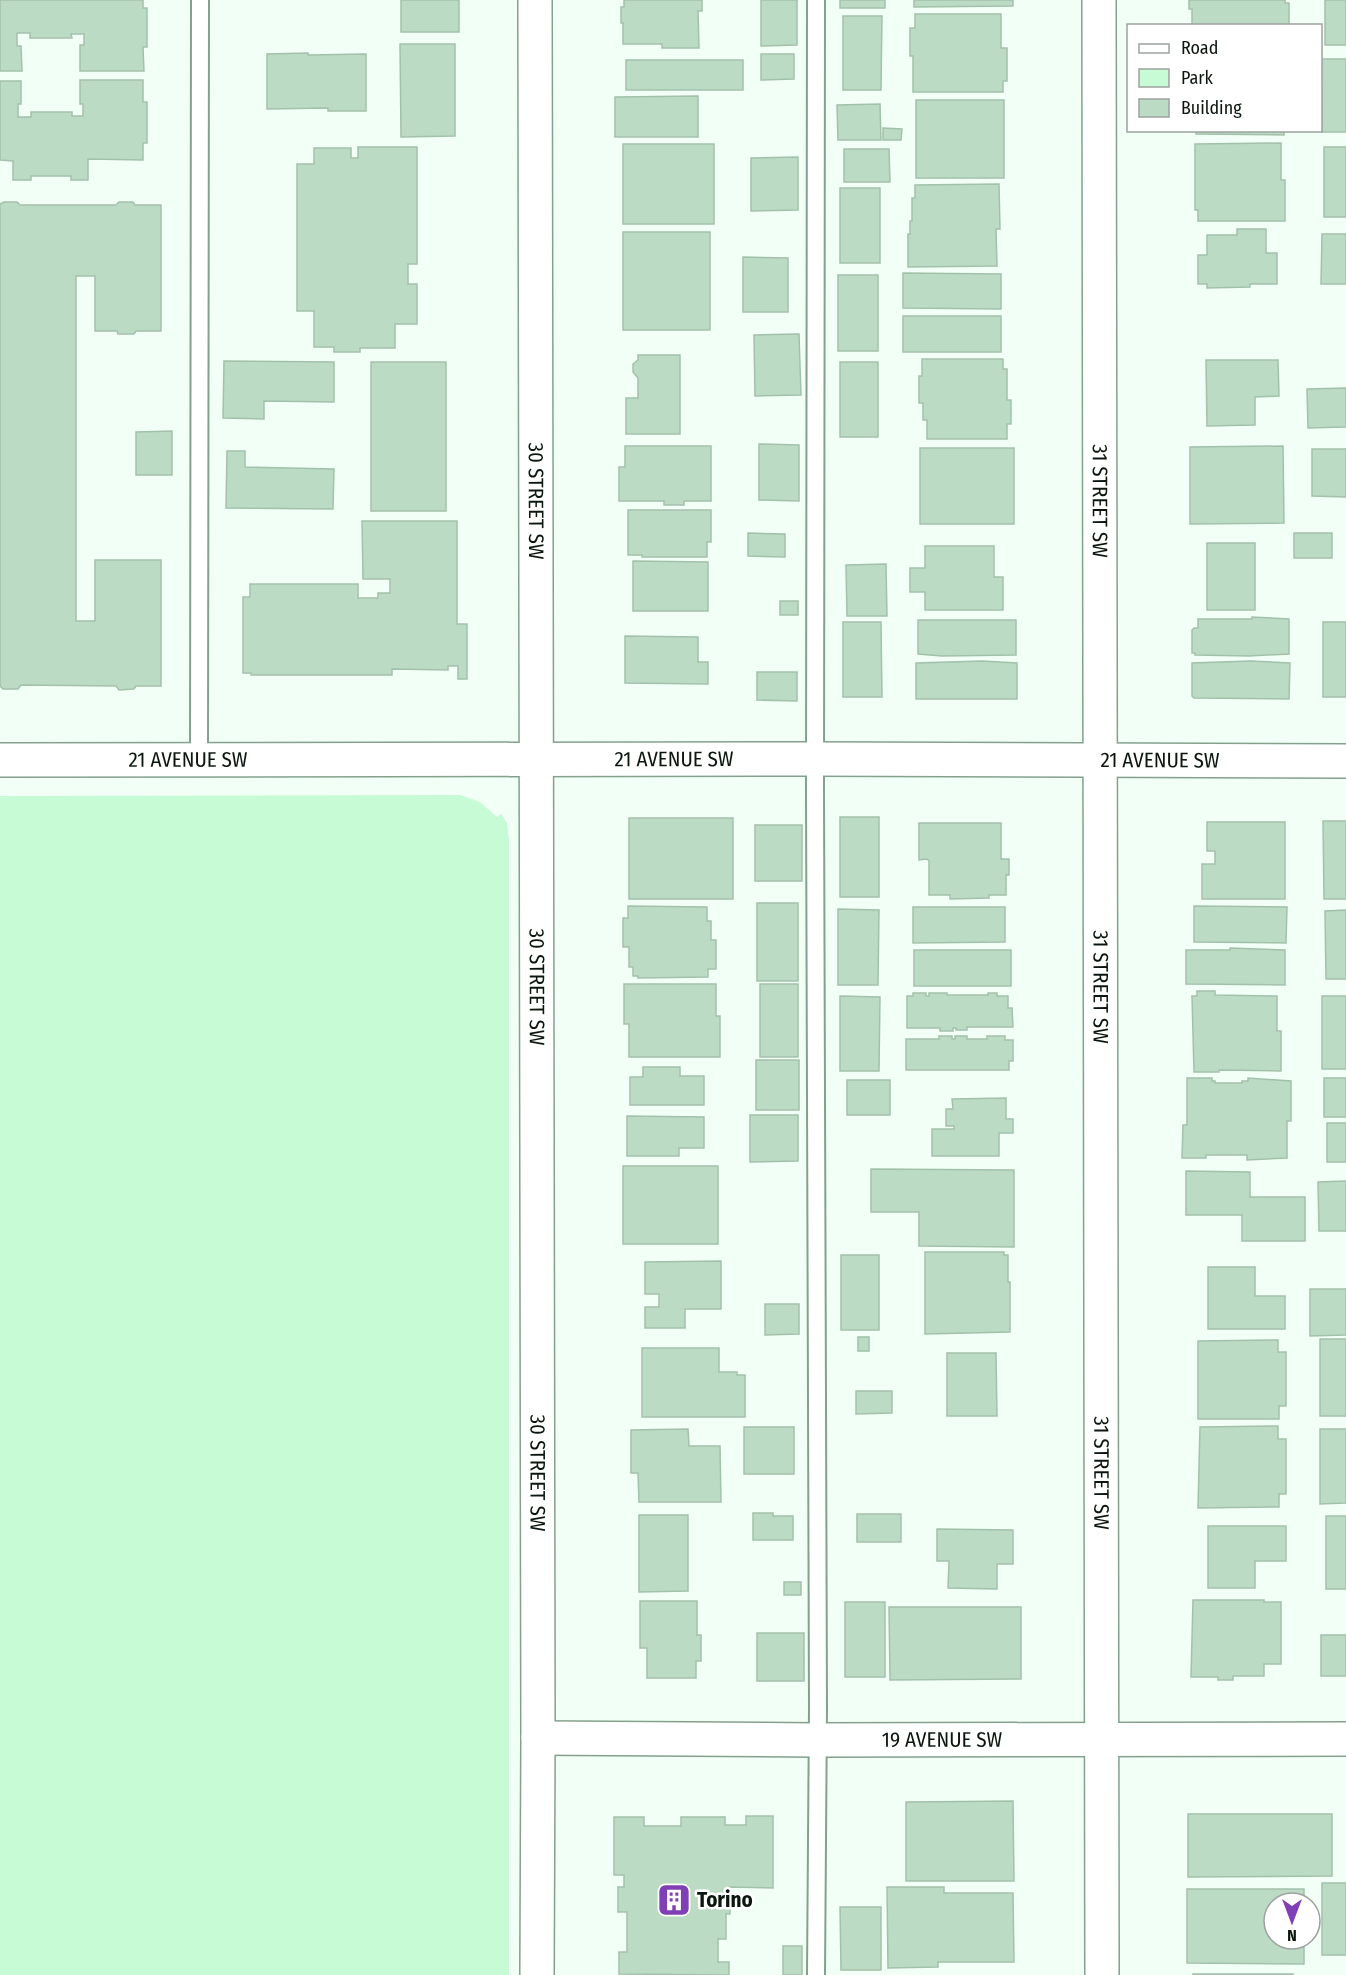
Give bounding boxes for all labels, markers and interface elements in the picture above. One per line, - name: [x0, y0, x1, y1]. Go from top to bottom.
- legend: [1127, 24, 1322, 132]
- text: Road: [1181, 37, 1218, 59]
- text: Park: [1181, 67, 1214, 89]
- text: Building: [1181, 97, 1242, 119]
- street label: 30 STREET SW: [523, 443, 549, 560]
- street label: 31 STREET SW: [1087, 444, 1113, 558]
- street label: 21 AVENUE SW: [614, 746, 734, 772]
- street label: 21 AVENUE SW: [128, 747, 248, 773]
- street label: 21 AVENUE SW: [1100, 747, 1220, 774]
- street label: 30 STREET SW: [524, 929, 550, 1046]
- street label: 31 STREET SW: [1087, 930, 1114, 1044]
- street label: 30 STREET SW: [524, 1415, 551, 1532]
- street label: 31 STREET SW: [1088, 1416, 1114, 1530]
- street label: 19 AVENUE SW: [882, 1727, 1003, 1753]
- building icon: Torino: [656, 1882, 692, 1918]
- place label: Torino: [697, 1887, 753, 1913]
- north arrow: [1262, 1891, 1322, 1951]
- text: N: [1287, 1926, 1297, 1945]

